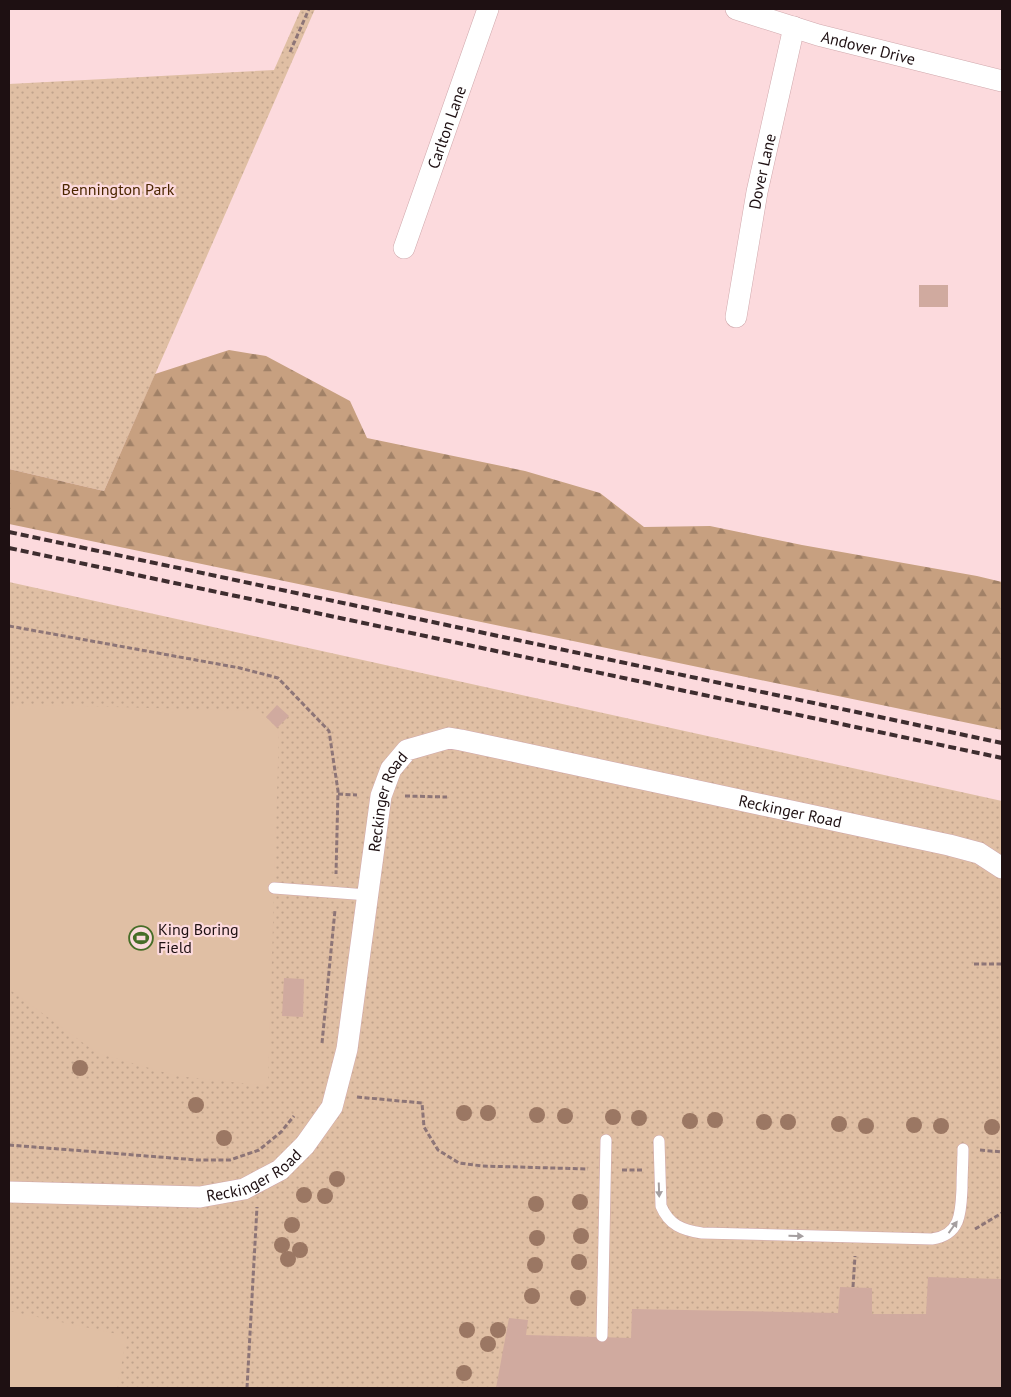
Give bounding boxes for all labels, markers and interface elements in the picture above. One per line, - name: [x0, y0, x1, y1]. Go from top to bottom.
- street label: Andover Drive: [819, 26, 918, 69]
- street label: Carlton Lane: [423, 83, 470, 171]
- street label: Dover Lane: [744, 131, 780, 211]
- park label: Bennington Park: [62, 179, 175, 199]
- street label: Reckinger Road: [364, 747, 412, 853]
- street label: Reckinger Road: [737, 790, 844, 832]
- place label: King Boring Field: [158, 919, 239, 957]
- sports icon: King Boring Field: [128, 925, 154, 951]
- street label: Reckinger Road: [205, 1145, 305, 1206]
- one-way arrow: [656, 1182, 664, 1198]
- one-way arrow: [948, 1220, 958, 1234]
- one-way arrow: [788, 1232, 804, 1240]

